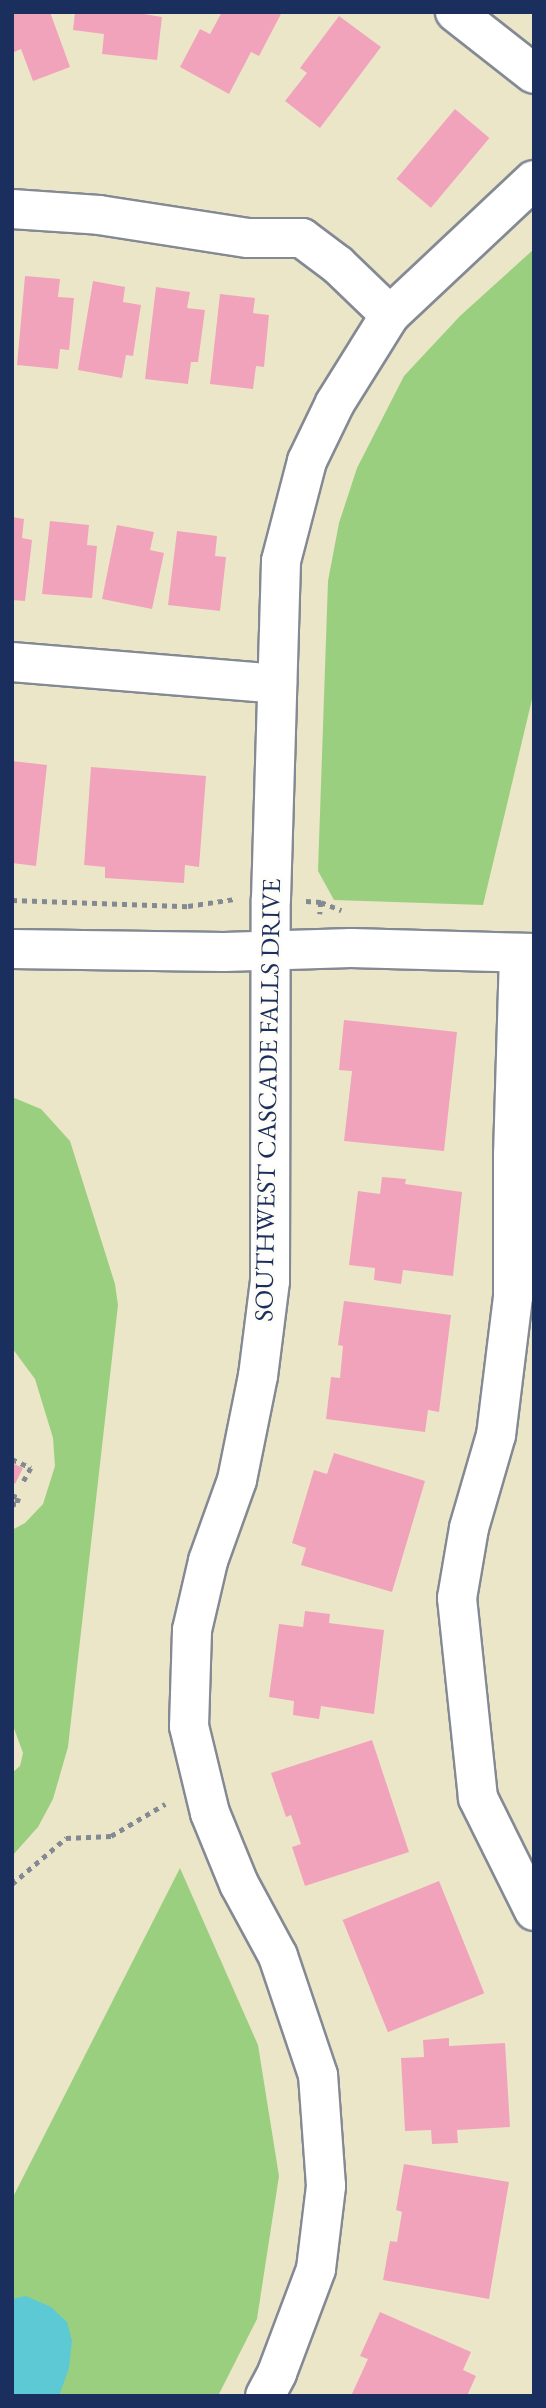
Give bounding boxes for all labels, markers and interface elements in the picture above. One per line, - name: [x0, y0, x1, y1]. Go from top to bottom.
- street label: SOUTHWEST CASCADE FALLS DRIVE: [249, 878, 287, 1322]

